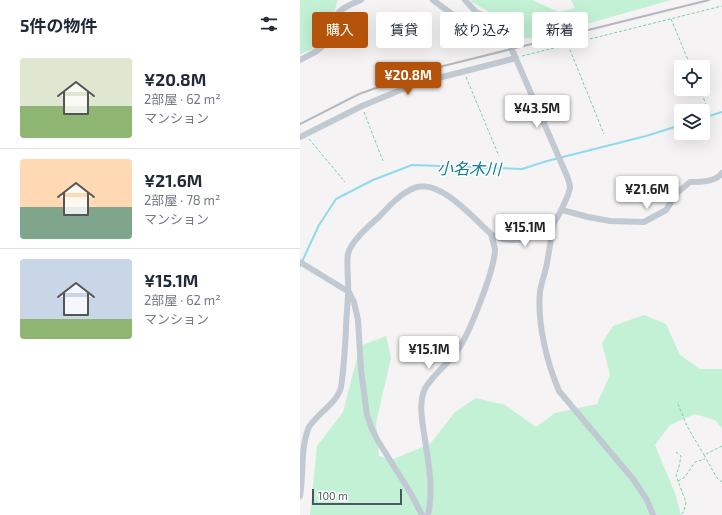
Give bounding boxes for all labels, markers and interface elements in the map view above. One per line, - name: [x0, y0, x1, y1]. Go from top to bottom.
- chip: 購入: [312, 12, 368, 48]
- chip: 賃貸: [376, 12, 432, 48]
- chip: 絞り込み: [440, 12, 524, 48]
- chip: 新着: [532, 12, 588, 48]
- icon: filters: [258, 13, 280, 35]
- text: 5件の物件: [20, 15, 97, 35]
- map controls: [674, 60, 710, 140]
- button: locate: [674, 60, 710, 96]
- pin: ¥20.8M: [375, 62, 441, 96]
- text: ¥20.8M: [384, 67, 432, 83]
- text: ¥20.8M: [144, 69, 206, 89]
- icon: home: [52, 74, 100, 122]
- text: 2部屋 · 62 m²: [144, 91, 221, 107]
- pin: ¥43.5M: [504, 95, 570, 129]
- text: ¥43.5M: [514, 100, 560, 116]
- button: layers: [674, 104, 710, 140]
- text: マンション: [144, 110, 209, 126]
- water label: 小名木川: [437, 158, 503, 178]
- text: ¥21.6M: [144, 170, 202, 190]
- icon: home: [52, 175, 100, 223]
- pin: ¥21.6M: [614, 176, 680, 210]
- text: ¥21.6M: [625, 181, 669, 197]
- text: 2部屋 · 78 m²: [144, 192, 220, 208]
- text: マンション: [144, 211, 209, 227]
- pin: ¥15.1M: [492, 214, 558, 248]
- text: ¥15.1M: [504, 219, 546, 235]
- text: ¥15.1M: [144, 270, 198, 290]
- icon: home: [52, 275, 100, 323]
- text: 2部屋 · 62 m²: [144, 292, 221, 308]
- text: マンション: [144, 311, 209, 327]
- pin: ¥15.1M: [396, 336, 462, 370]
- text: ¥15.1M: [408, 341, 450, 357]
- scale bar: [312, 487, 402, 506]
- text: 100 m: [318, 489, 348, 502]

